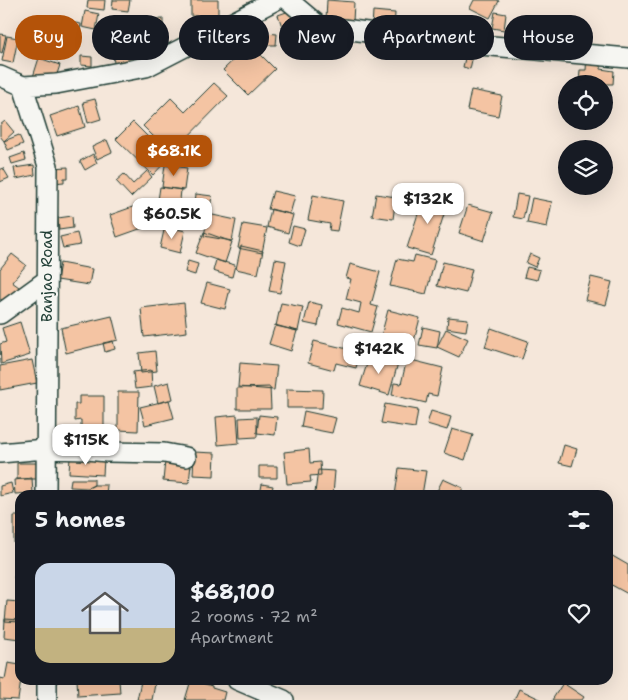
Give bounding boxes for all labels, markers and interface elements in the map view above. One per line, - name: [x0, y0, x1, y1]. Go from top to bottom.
- chip: Buy: [15, 15, 82, 60]
- chip: Rent: [92, 15, 169, 60]
- chip: Filters: [179, 15, 269, 60]
- chip: New: [279, 15, 354, 60]
- chip: Apartment: [364, 15, 494, 60]
- chip: House: [504, 15, 593, 60]
- map controls: [558, 75, 613, 195]
- button: locate: [558, 75, 613, 130]
- pin: $68.1K: [133, 134, 215, 177]
- text: $68.1K: [147, 140, 201, 161]
- button: layers: [558, 140, 613, 195]
- pin: $132K: [393, 182, 463, 225]
- text: $132K: [403, 188, 453, 209]
- pin: $60.5K: [131, 198, 213, 240]
- text: $60.5K: [143, 203, 201, 224]
- street label: Banjao Road: [37, 229, 57, 322]
- pin: $142K: [344, 332, 414, 375]
- text: $142K: [354, 338, 404, 359]
- pin: $115K: [51, 424, 121, 466]
- text: $115K: [63, 429, 109, 450]
- text: 5 homes: [35, 506, 126, 534]
- icon: filters: [565, 506, 593, 534]
- text: $68,100: [190, 578, 275, 606]
- icon: home: [75, 583, 135, 643]
- icon: heart: [565, 599, 593, 627]
- text: 2 rooms · 72 m²: [190, 606, 318, 627]
- text: Apartment: [190, 627, 273, 648]

